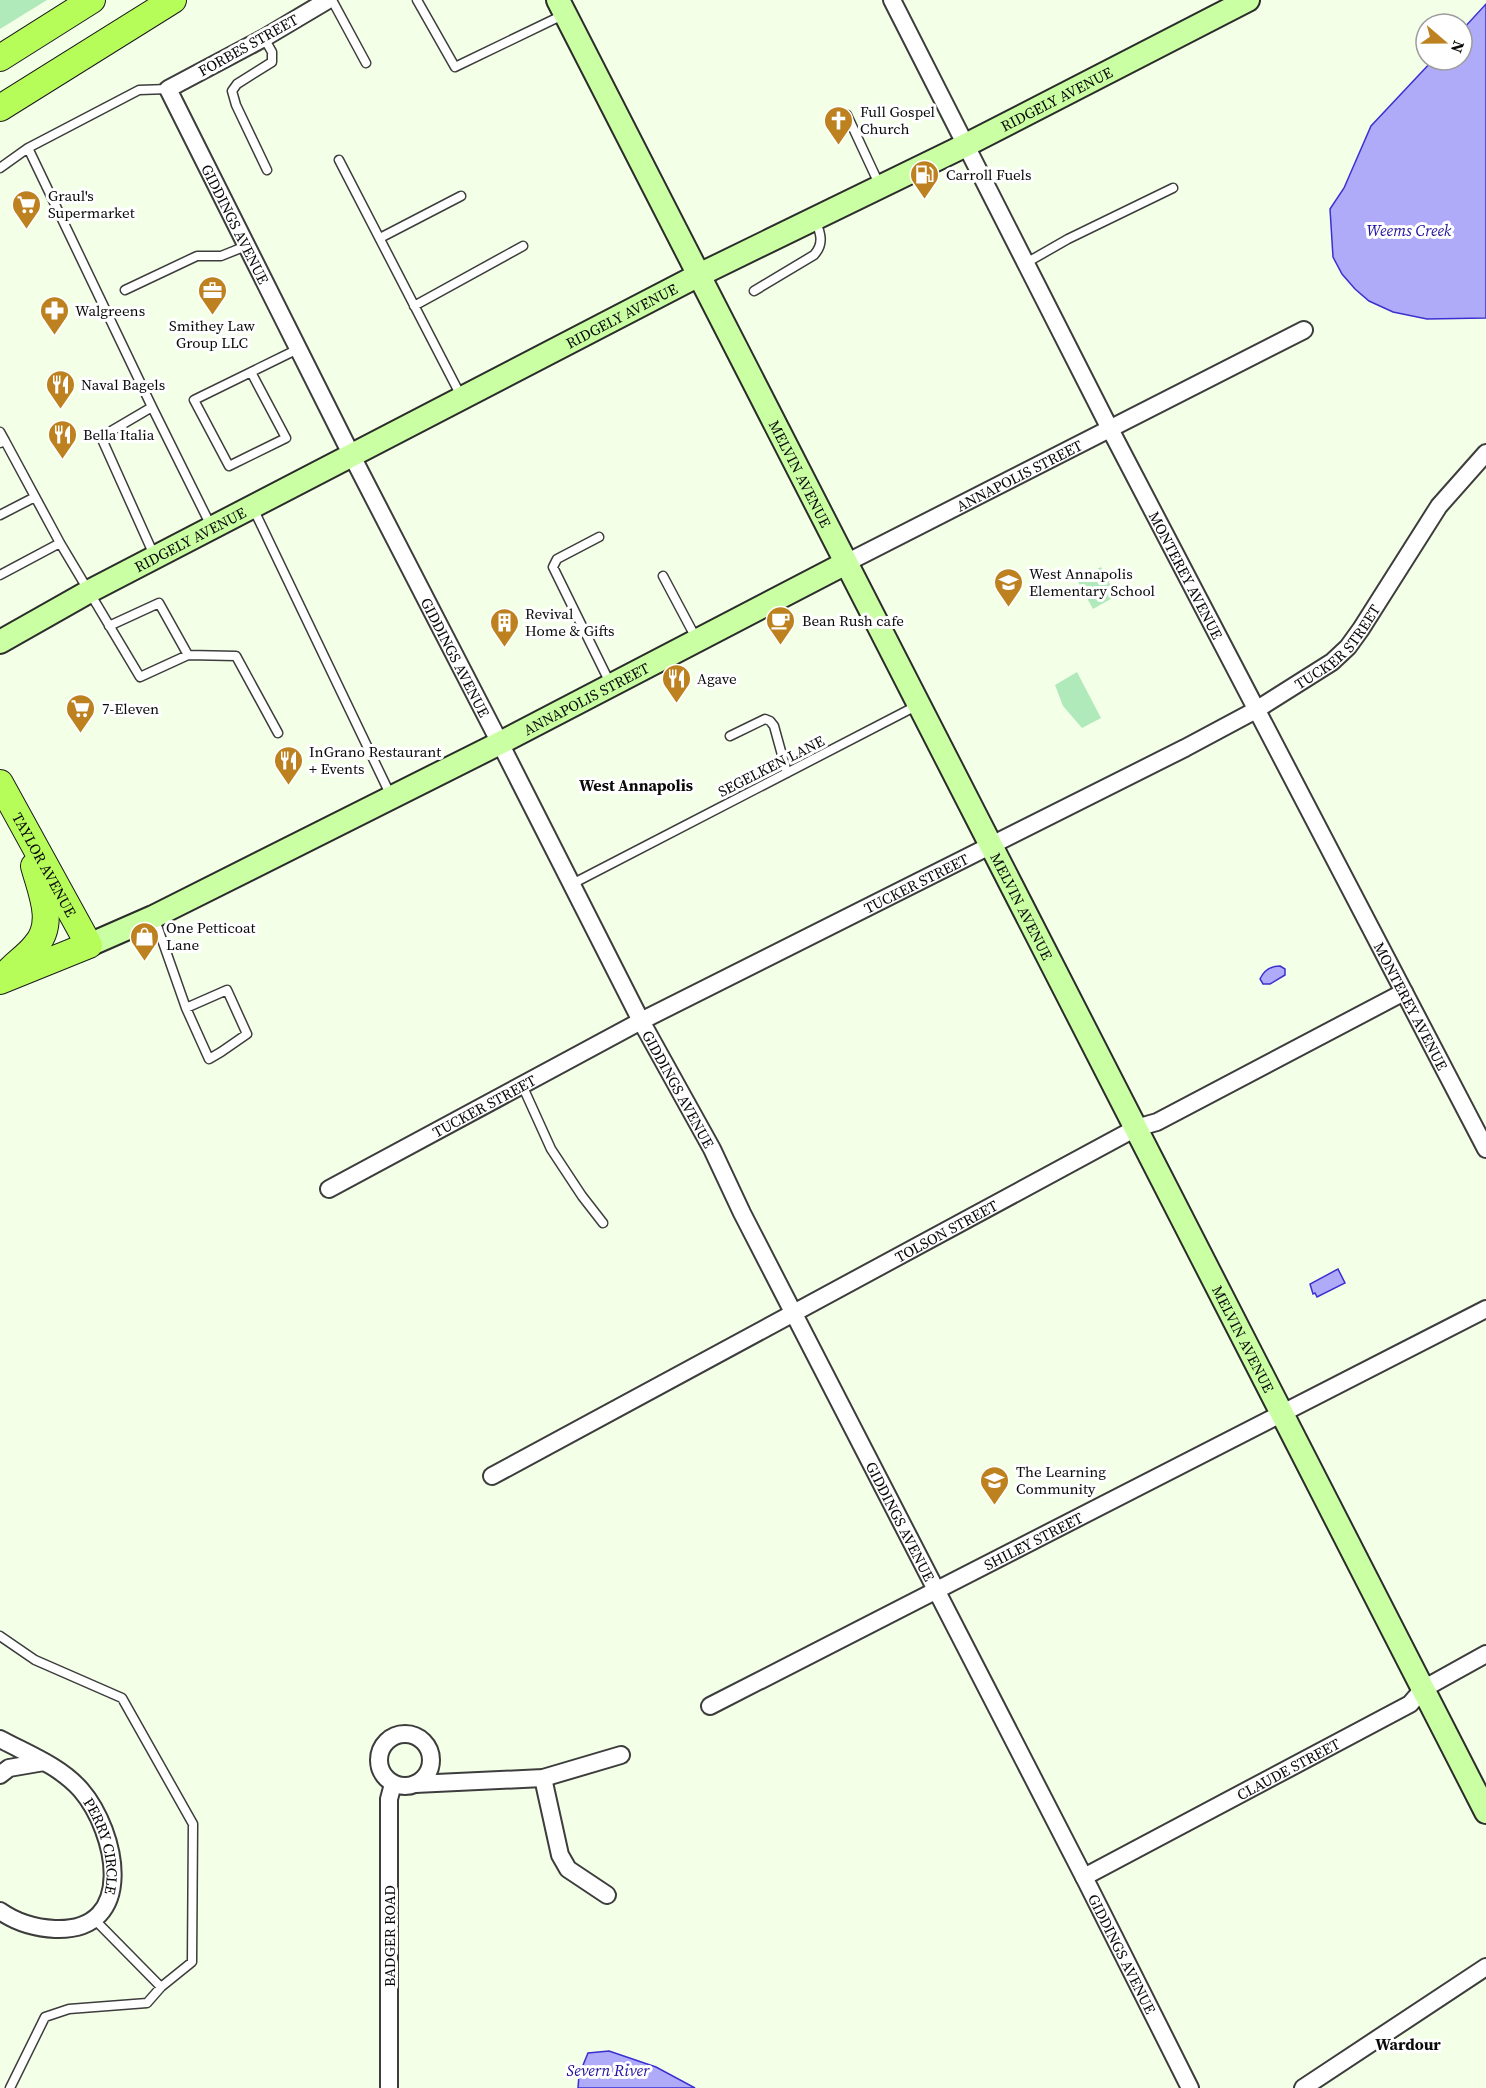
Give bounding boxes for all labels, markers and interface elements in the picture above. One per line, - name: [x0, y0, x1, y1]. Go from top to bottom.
- street label: FORBES STREET: [194, 9, 302, 81]
- north arrow: [1414, 12, 1474, 72]
- text: N: [1446, 38, 1470, 57]
- street label: RIDGELY AVENUE: [997, 61, 1116, 136]
- place label: Full Gospel Church: [860, 101, 936, 139]
- church icon: Full Gospel Church: [823, 104, 855, 146]
- fuel station icon: Carroll Fuels: [909, 158, 941, 200]
- street label: GIDDINGS AVENUE: [197, 160, 275, 287]
- place label: Carroll Fuels: [946, 164, 1032, 185]
- place label: Graul's Supermarket: [48, 185, 135, 223]
- supermarket icon: Graul's Supermarket: [11, 188, 43, 230]
- water label: Weems Creek: [1367, 219, 1452, 241]
- office icon: Smithey Law Group LLC: [196, 274, 228, 316]
- street label: RIDGELY AVENUE: [562, 278, 681, 353]
- pharmacy icon: Walgreens: [38, 294, 70, 336]
- place label: Walgreens: [75, 300, 145, 321]
- place label: Smithey Law Group LLC: [169, 315, 256, 353]
- restaurant icon: Naval Bagels: [44, 368, 76, 410]
- place label: Naval Bagels: [81, 374, 165, 395]
- street label: MELVIN AVENUE: [764, 416, 837, 531]
- restaurant icon: Bella Italia: [46, 418, 78, 460]
- place label: Bella Italia: [83, 424, 155, 445]
- street label: ANNAPOLIS STREET: [952, 434, 1086, 516]
- street label: RIDGELY AVENUE: [130, 501, 249, 577]
- street label: MONTEREY AVENUE: [1144, 507, 1228, 643]
- place label: West Annapolis Elementary School: [1029, 563, 1156, 601]
- school or university icon: West Annapolis Elementary School: [992, 566, 1024, 608]
- street label: GIDDINGS AVENUE: [416, 594, 495, 720]
- street label: TUCKER STREET: [1290, 600, 1385, 694]
- place label: Revival Home & Gifts: [525, 603, 615, 641]
- cafe icon: Bean Rush cafe: [765, 604, 797, 646]
- building icon: Revival Home & Gifts: [488, 606, 520, 648]
- place label: Bean Rush cafe: [802, 610, 904, 631]
- street label: ANNAPOLIS STREET: [519, 657, 653, 740]
- restaurant icon: Agave: [660, 662, 692, 704]
- place label: Agave: [697, 668, 737, 689]
- supermarket icon: 7-Eleven: [65, 692, 97, 734]
- place label: 7-Eleven: [102, 698, 159, 719]
- street label: SEGELKEN LANE: [714, 730, 828, 802]
- place label: InGrano Restaurant + Events: [309, 741, 441, 779]
- restaurant icon: InGrano Restaurant + Events: [272, 744, 304, 786]
- district label: West Annapolis: [579, 774, 693, 796]
- street label: TAYLOR AVENUE: [8, 809, 82, 920]
- street label: TUCKER STREET: [860, 848, 972, 918]
- street label: MELVIN AVENUE: [986, 849, 1058, 963]
- place label: One Petticoat Lane: [166, 917, 256, 955]
- shop icon: One Petticoat Lane: [129, 920, 161, 962]
- street label: MONTEREY AVENUE: [1369, 938, 1453, 1074]
- street label: GIDDINGS AVENUE: [638, 1026, 720, 1152]
- street label: TUCKER STREET: [428, 1069, 539, 1142]
- street label: TOLSON STREET: [891, 1194, 1001, 1267]
- street label: MELVIN AVENUE: [1207, 1281, 1280, 1396]
- street label: GIDDINGS AVENUE: [861, 1458, 940, 1585]
- place label: The Learning Community: [1016, 1461, 1106, 1499]
- school or university icon: The Learning Community: [979, 1464, 1011, 1506]
- street label: SHILEY STREET: [980, 1507, 1086, 1575]
- street label: CLAUDE STREET: [1233, 1733, 1343, 1805]
- street label: PERRY CIRCLE: [79, 1793, 123, 1897]
- street label: BADGER ROAD: [379, 1885, 400, 1987]
- street label: GIDDINGS AVENUE: [1084, 1890, 1161, 2017]
- district label: Wardour: [1375, 2033, 1441, 2055]
- water label: Severn River: [567, 2059, 650, 2081]

